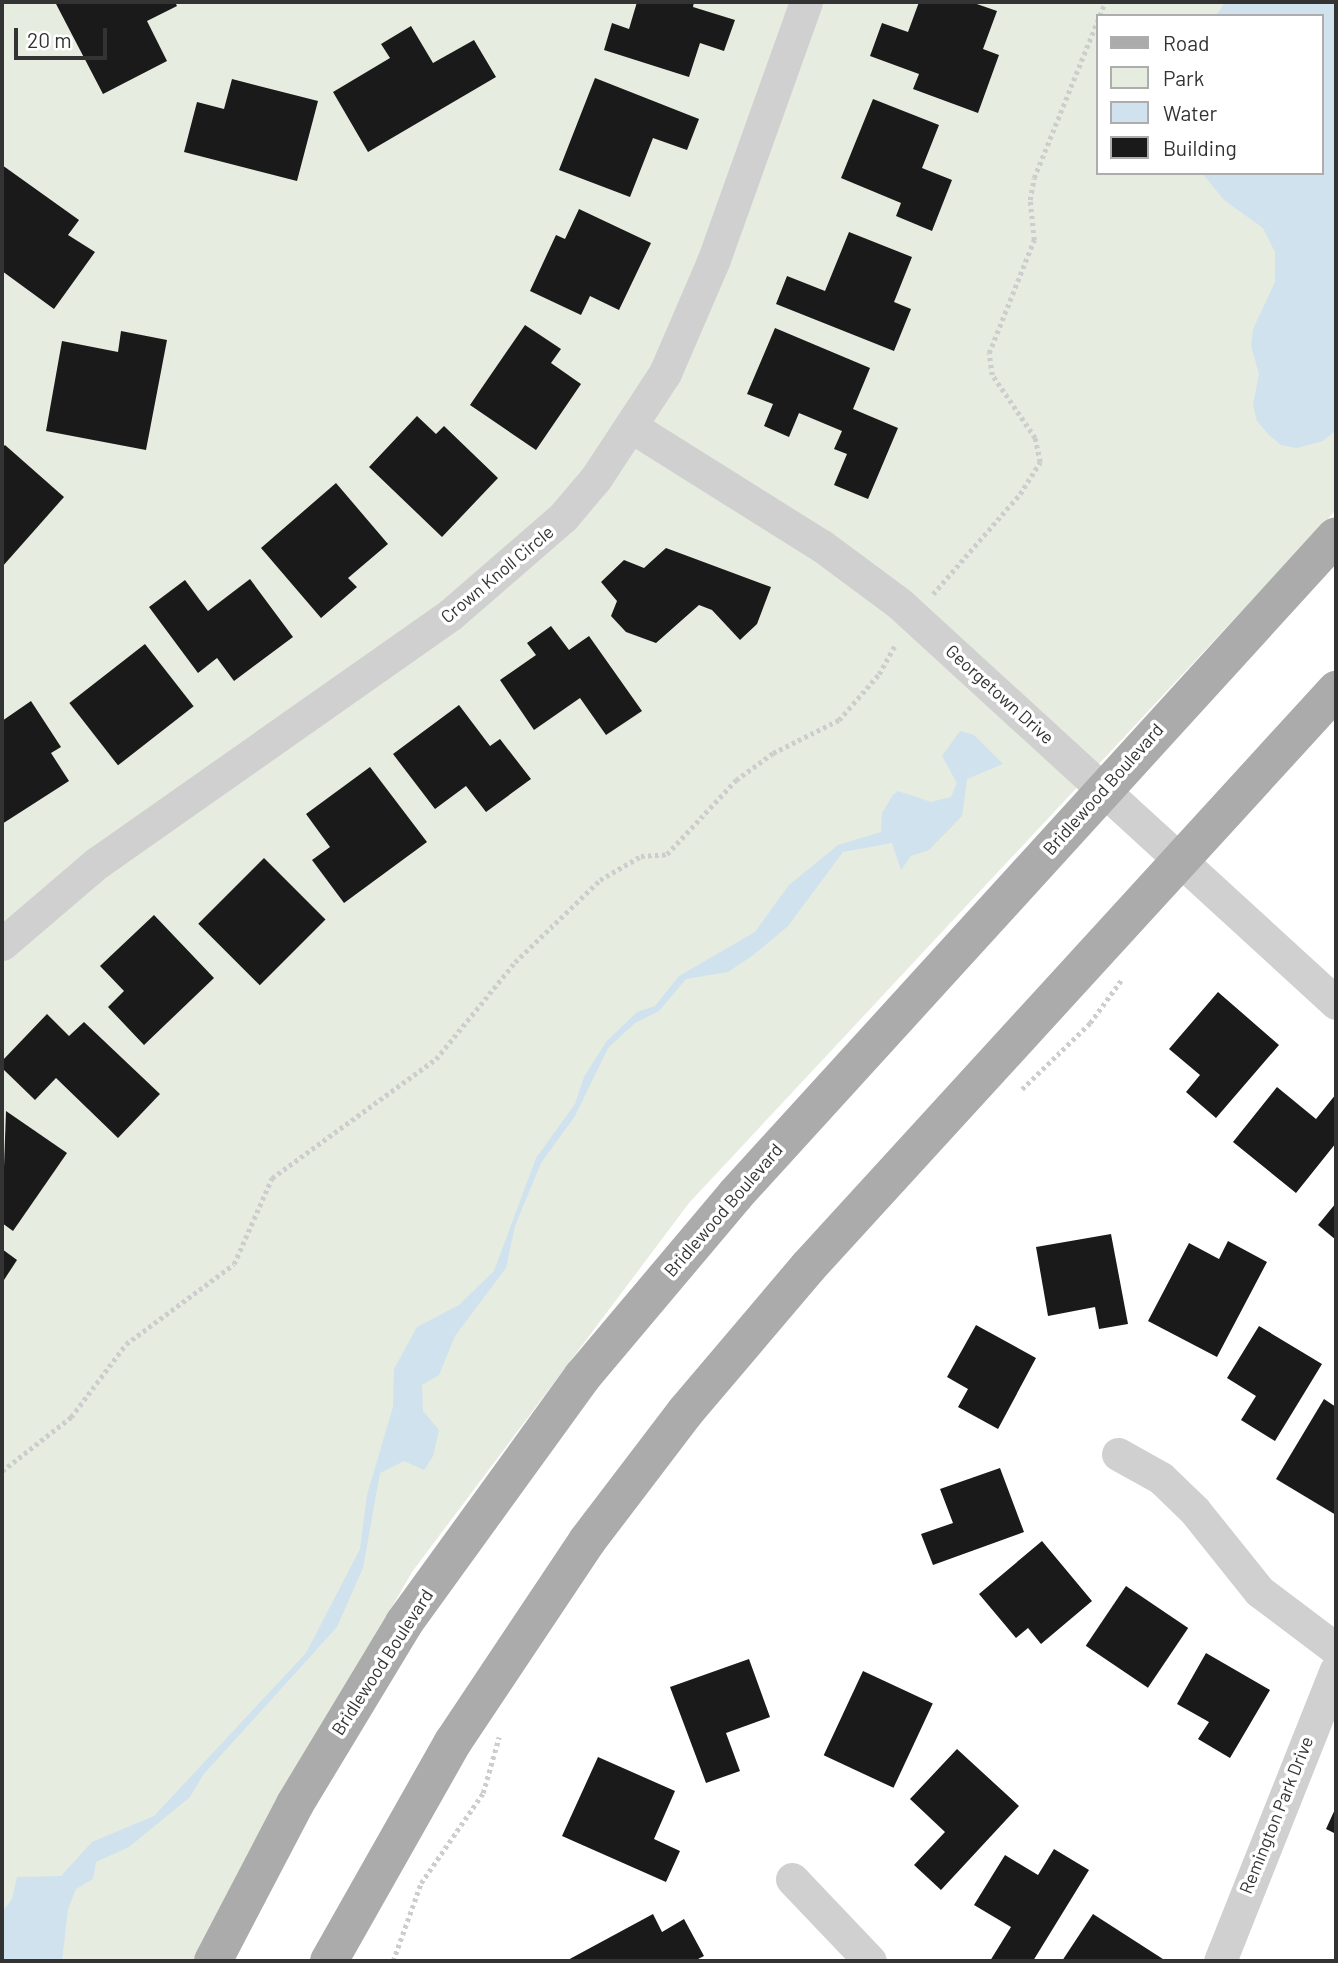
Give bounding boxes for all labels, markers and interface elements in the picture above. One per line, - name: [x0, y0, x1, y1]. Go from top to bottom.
- scale bar: [18, 14, 110, 58]
- legend: [1096, 14, 1324, 175]
- text: 20 m: [27, 27, 72, 52]
- text: Road: [1163, 30, 1209, 55]
- text: Park: [1163, 65, 1204, 90]
- text: Water: [1163, 100, 1217, 125]
- text: Building: [1163, 135, 1237, 160]
- street label: Crown Knoll Circle: [436, 521, 558, 627]
- street label: Georgetown Drive: [942, 640, 1058, 748]
- street label: Bridlewood Boulevard: [1038, 719, 1168, 859]
- street label: Bridlewood Boulevard: [659, 1139, 787, 1281]
- street label: Bridlewood Boulevard: [327, 1585, 437, 1739]
- street label: Remington Park Drive: [1235, 1733, 1317, 1897]

